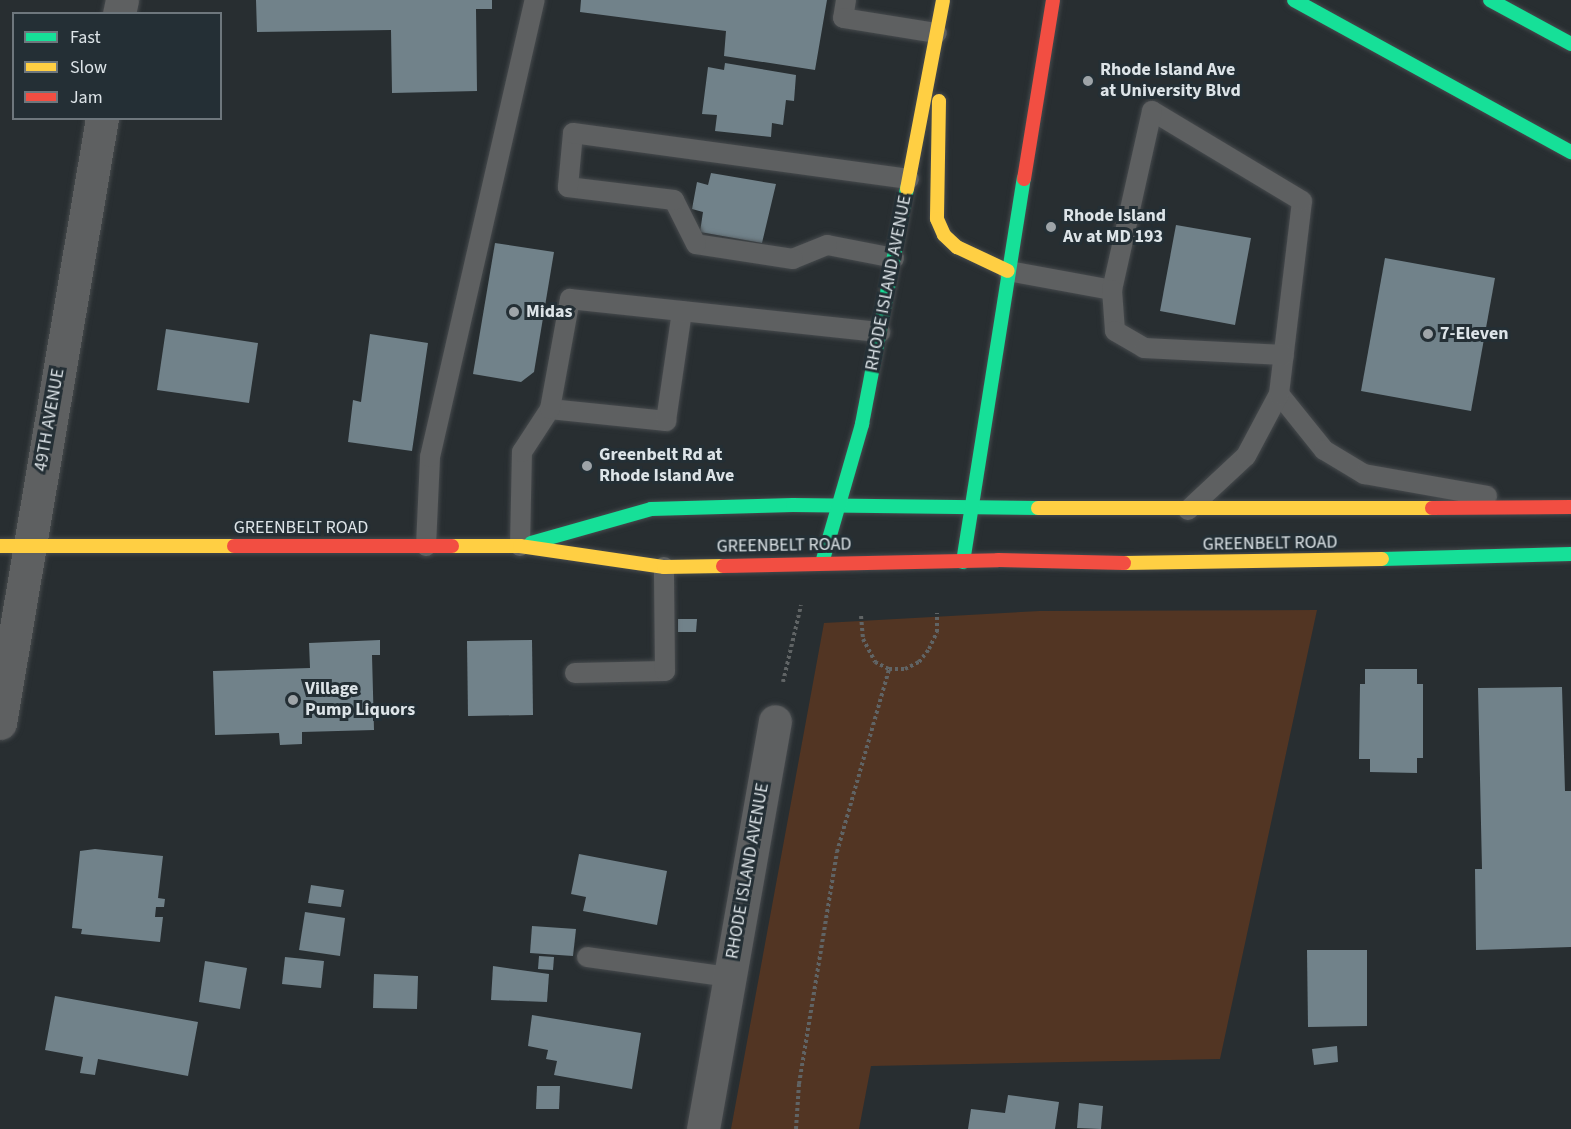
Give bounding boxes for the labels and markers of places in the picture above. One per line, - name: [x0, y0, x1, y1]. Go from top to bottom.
- place label: Rhode Island Ave at University Blvd: [1100, 60, 1241, 103]
- marker: Rhode Island Ave at University Blvd: [1081, 74, 1095, 88]
- place label: Rhode Island Av at MD 193: [1063, 206, 1166, 248]
- marker: Rhode Island Av at MD 193: [1044, 220, 1058, 234]
- place label: Midas: [526, 301, 572, 323]
- marker: Midas: [507, 305, 521, 319]
- place label: 7-Eleven: [1440, 323, 1509, 345]
- marker: 7-Eleven: [1421, 327, 1435, 341]
- place label: Greenbelt Rd at Rhode Island Ave: [599, 445, 734, 488]
- marker: Greenbelt Rd at Rhode Island Ave: [580, 459, 594, 473]
- place label: Village Pump Liquors: [305, 679, 415, 722]
- marker: Village Pump Liquors: [286, 693, 300, 707]

